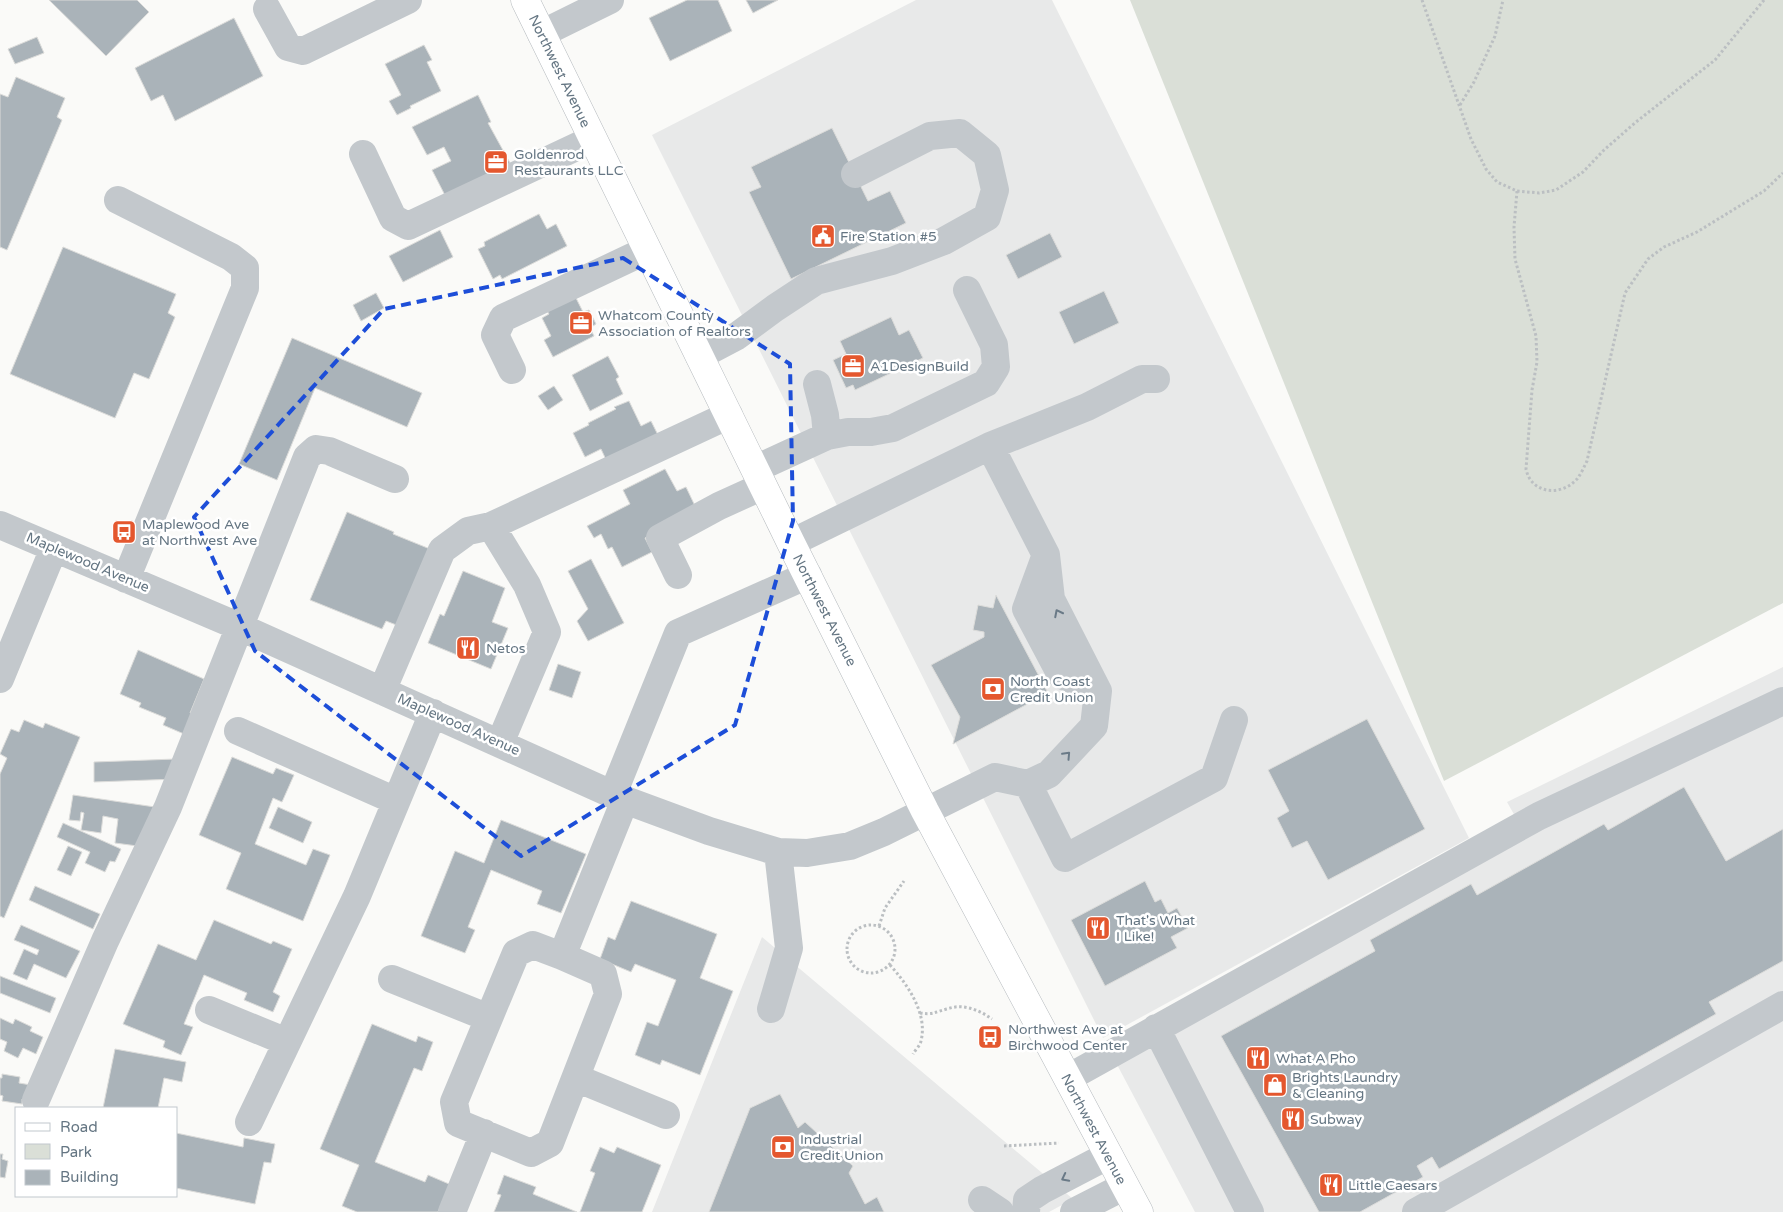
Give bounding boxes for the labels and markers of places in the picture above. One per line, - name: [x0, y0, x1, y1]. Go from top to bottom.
- place label: Goldenrod Restaurants LLC: [514, 146, 624, 179]
- office icon: Goldenrod Restaurants LLC: [483, 149, 509, 175]
- public building icon: Fire Station #5: [810, 223, 836, 249]
- place label: Fire Station #5: [840, 228, 937, 245]
- place label: Whatcom County Association of Realtors: [598, 307, 751, 340]
- office icon: Whatcom County Association of Realtors: [568, 310, 594, 336]
- office icon: A1DesignBuild: [840, 353, 866, 379]
- place label: A1DesignBuild: [870, 358, 969, 375]
- place label: Maplewood Ave at Northwest Ave: [142, 516, 257, 549]
- bus stop icon: Maplewood Ave at Northwest Ave: [111, 519, 137, 545]
- restaurant icon: Netos: [455, 635, 481, 661]
- place label: Netos: [486, 640, 526, 657]
- place label: North Coast Credit Union: [1010, 673, 1093, 706]
- bank icon: North Coast Credit Union: [980, 676, 1006, 702]
- place label: That's What I Like!: [1116, 912, 1196, 945]
- restaurant icon: That's What I Like!: [1085, 915, 1111, 941]
- place label: Northwest Ave at Birchwood Center: [1008, 1021, 1128, 1054]
- bus stop icon: Northwest Ave at Birchwood Center: [977, 1024, 1003, 1050]
- restaurant icon: What A Pho: [1245, 1045, 1271, 1071]
- place label: What A Pho: [1276, 1050, 1356, 1067]
- place label: Brights Laundry & Cleaning: [1292, 1069, 1398, 1102]
- shop icon: Brights Laundry & Cleaning: [1262, 1072, 1288, 1098]
- restaurant icon: Subway: [1280, 1106, 1306, 1132]
- place label: Subway: [1310, 1111, 1363, 1128]
- place label: Industrial Credit Union: [800, 1131, 883, 1164]
- bank icon: Industrial Credit Union: [770, 1134, 796, 1160]
- restaurant icon: Little Caesars: [1318, 1172, 1344, 1198]
- place label: Little Caesars: [1348, 1177, 1438, 1194]

